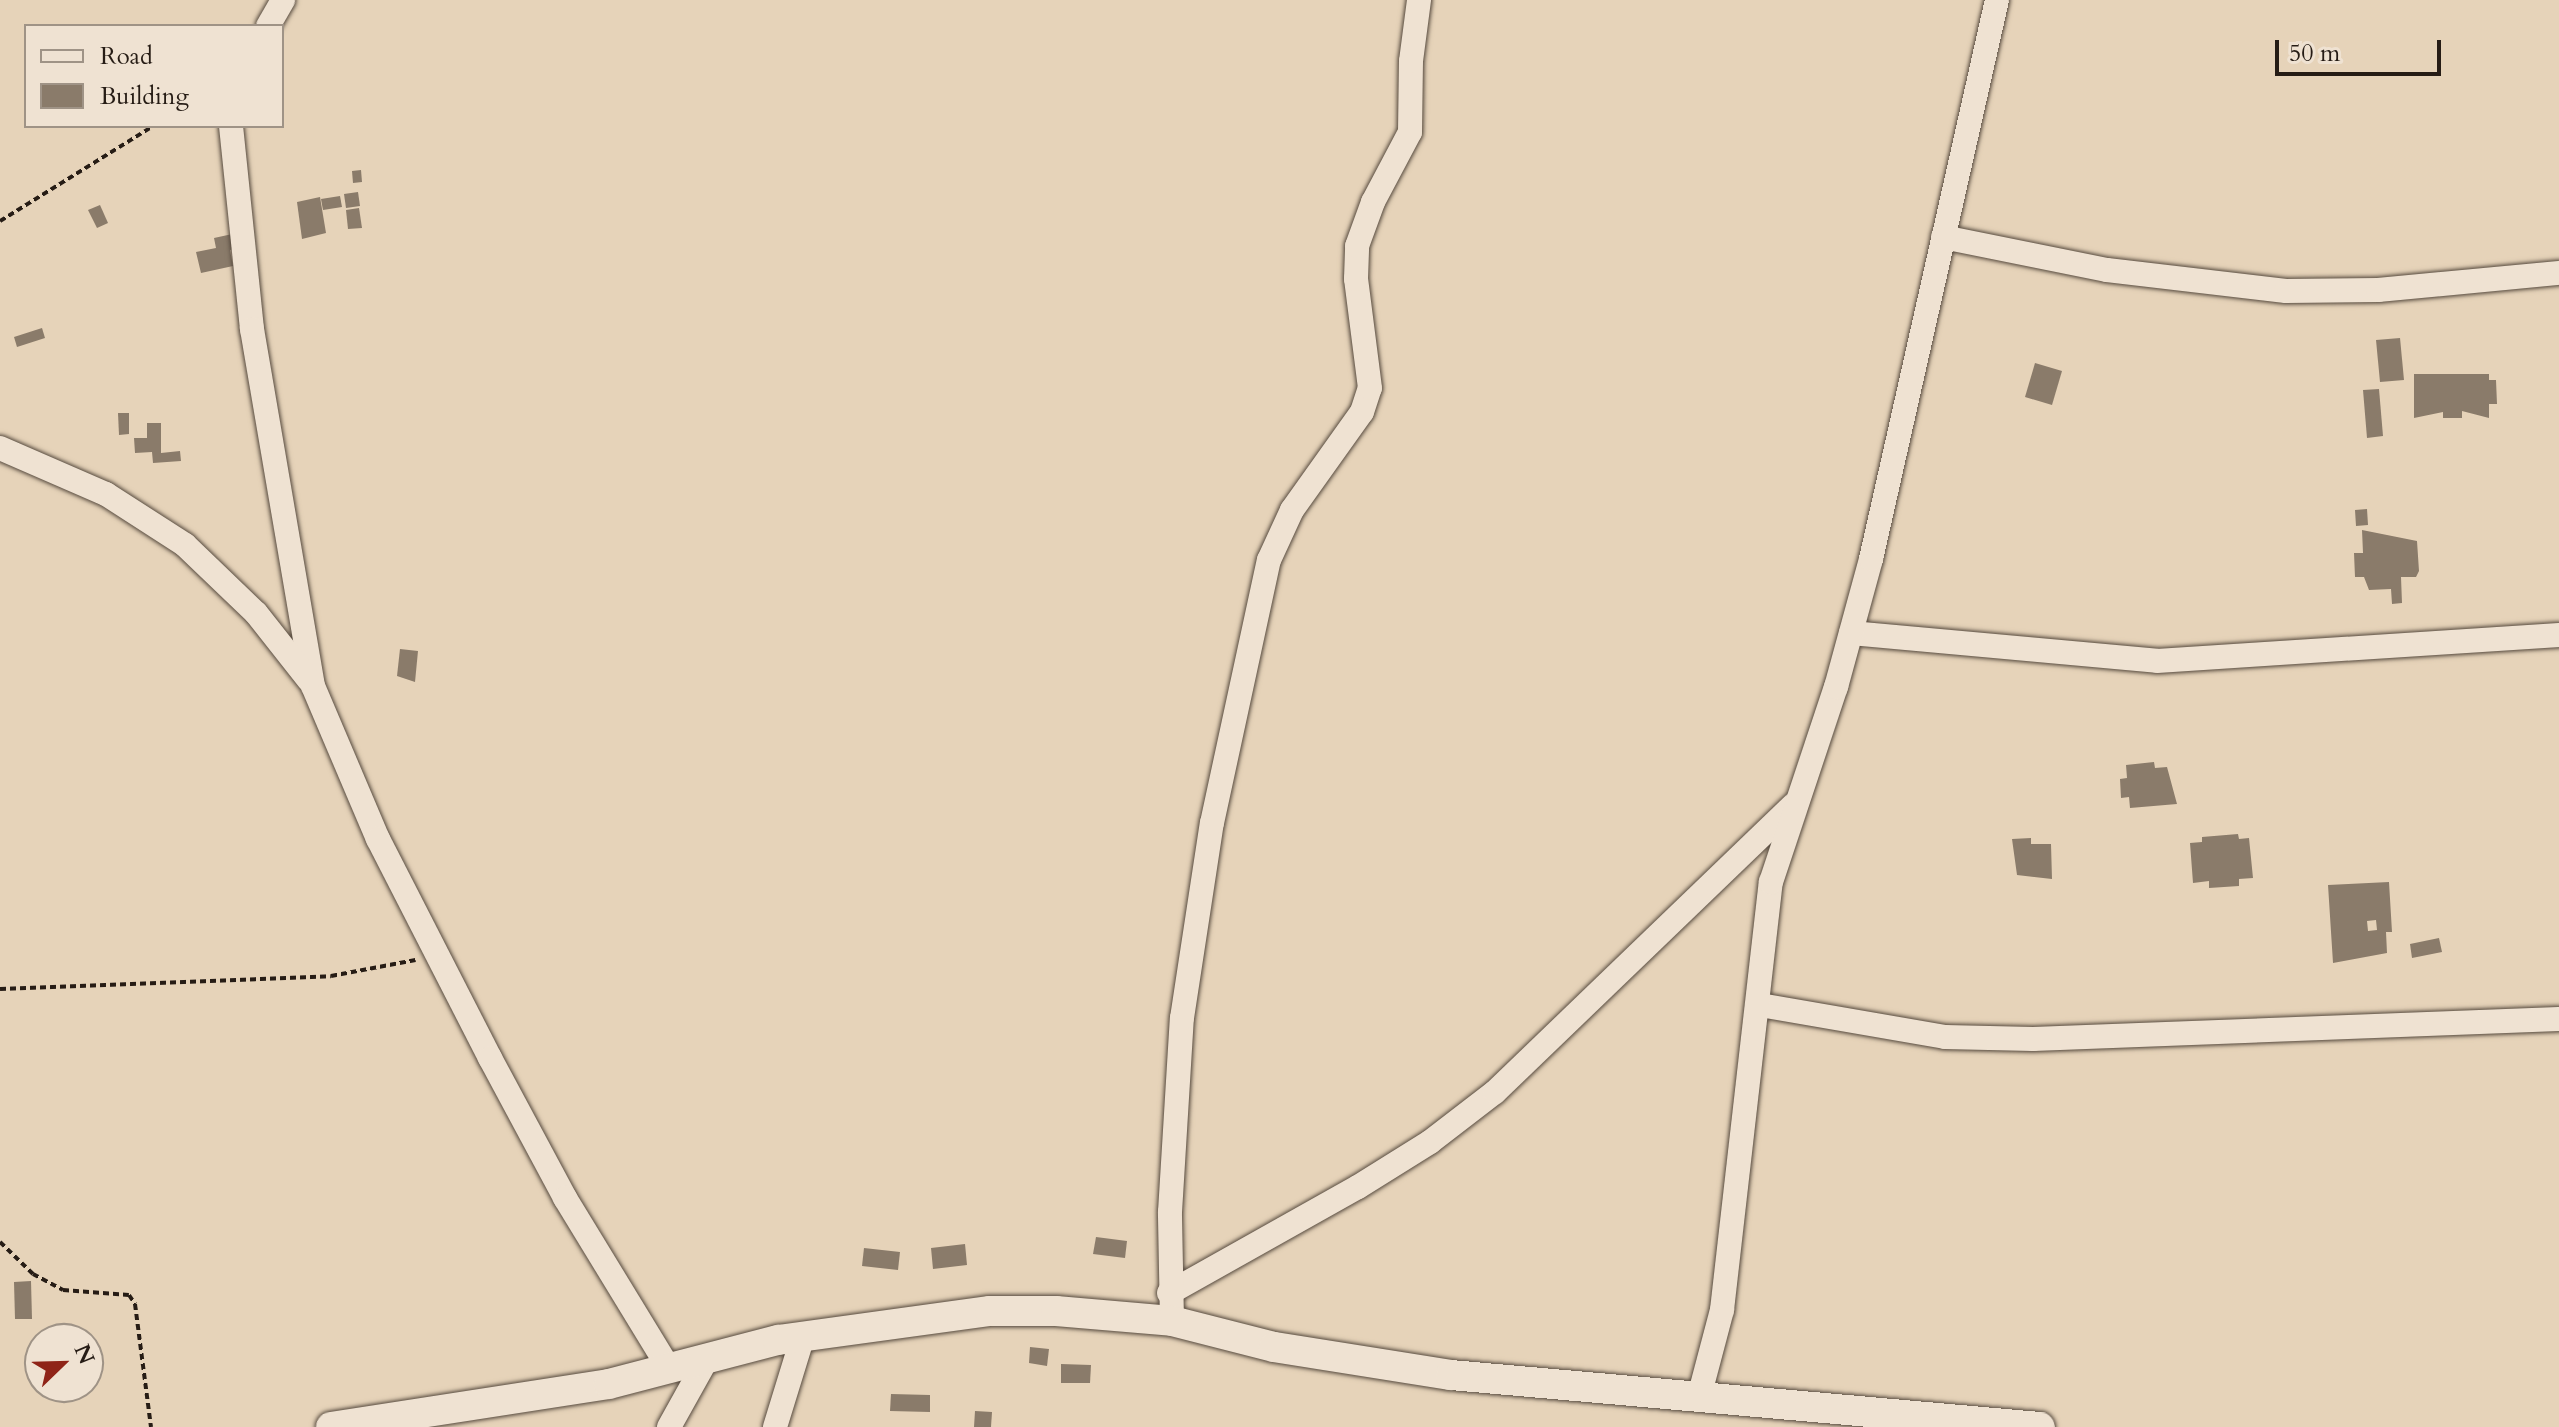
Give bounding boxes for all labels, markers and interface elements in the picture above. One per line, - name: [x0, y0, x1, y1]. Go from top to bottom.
- legend: [24, 24, 284, 128]
- scale bar: [2279, 24, 2445, 74]
- text: 50 m: [2289, 37, 2340, 70]
- text: Road: [100, 40, 153, 73]
- text: Building: [100, 80, 189, 113]
- north arrow: [24, 1323, 104, 1403]
- text: N: [67, 1340, 102, 1369]

